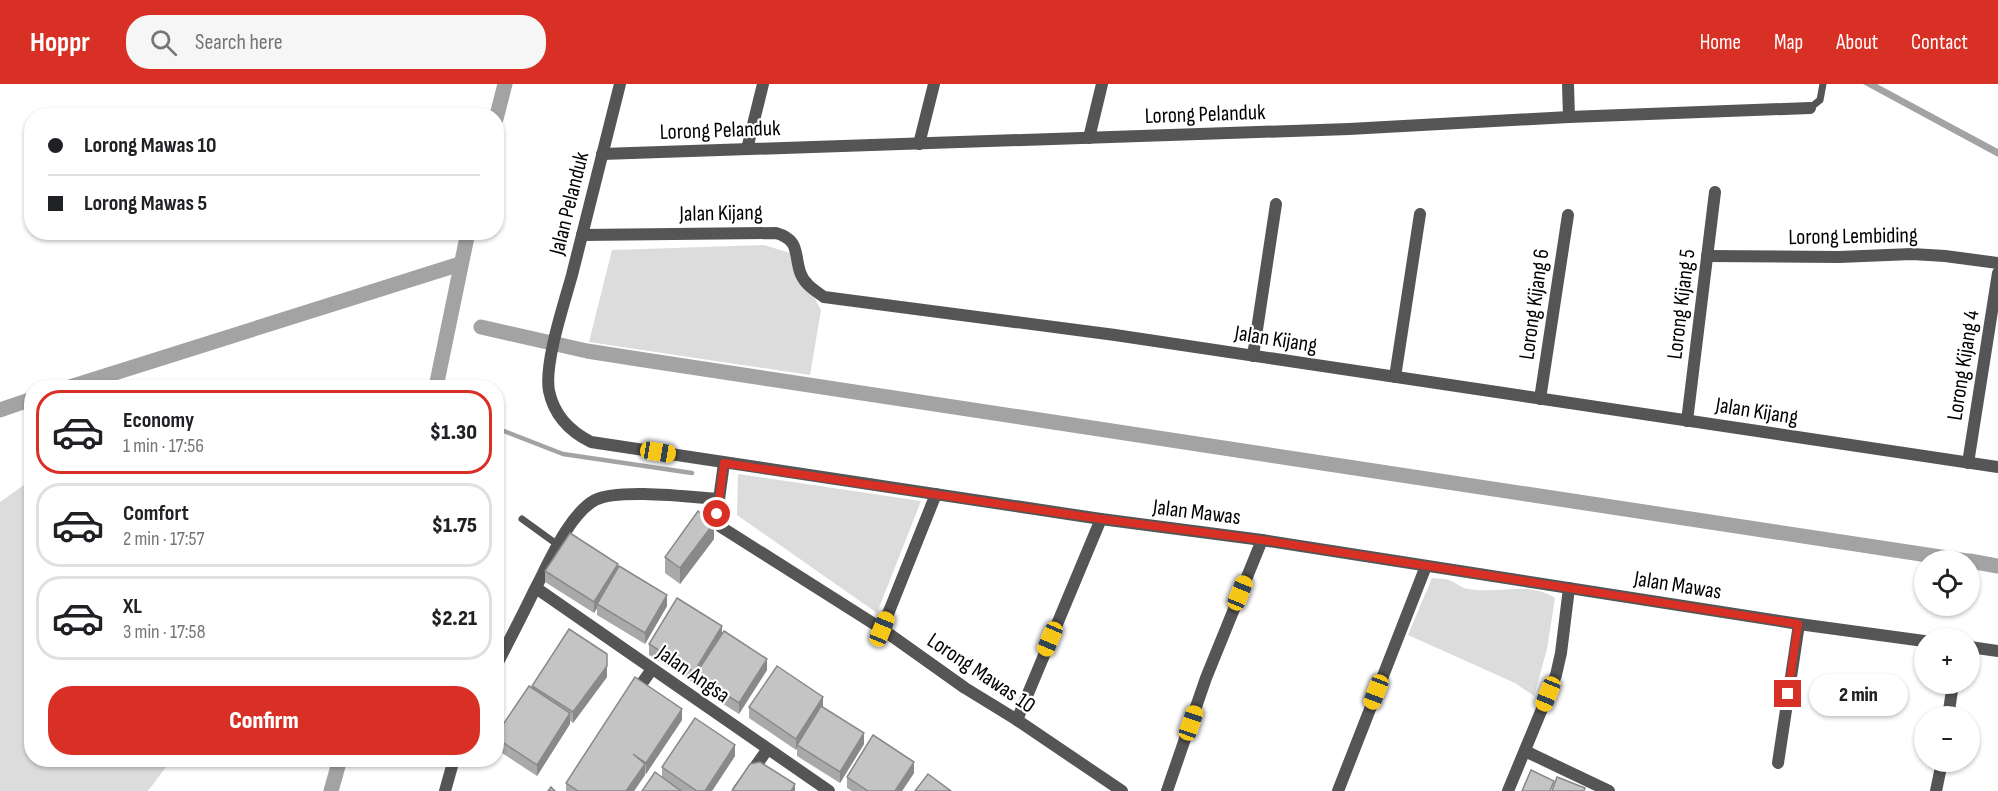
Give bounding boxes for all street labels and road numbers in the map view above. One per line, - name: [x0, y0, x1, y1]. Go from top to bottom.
- street label: Lorong Pelanduk: [1144, 99, 1266, 130]
- street label: Lorong Pelanduk: [659, 115, 781, 146]
- street label: Jalan Pelanduk: [543, 148, 595, 259]
- street label: Jalan Kijang: [678, 199, 763, 228]
- street label: Lorong Lembiding: [1788, 222, 1918, 251]
- street label: Lorong Kijang 6: [1513, 247, 1556, 361]
- street label: Lorong Kijang 5: [1661, 247, 1702, 361]
- street label: Lorong Kijang 4: [1941, 308, 1986, 422]
- street label: Jalan Kijang: [1232, 319, 1319, 359]
- street label: Jalan Kijang: [1713, 391, 1800, 431]
- street label: Jalan Mawas: [1150, 494, 1242, 531]
- street label: Jalan Mawas: [1631, 565, 1724, 606]
- street label: Lorong Mawas 10: [922, 627, 1040, 719]
- street label: Jalan Angsa: [651, 639, 735, 709]

